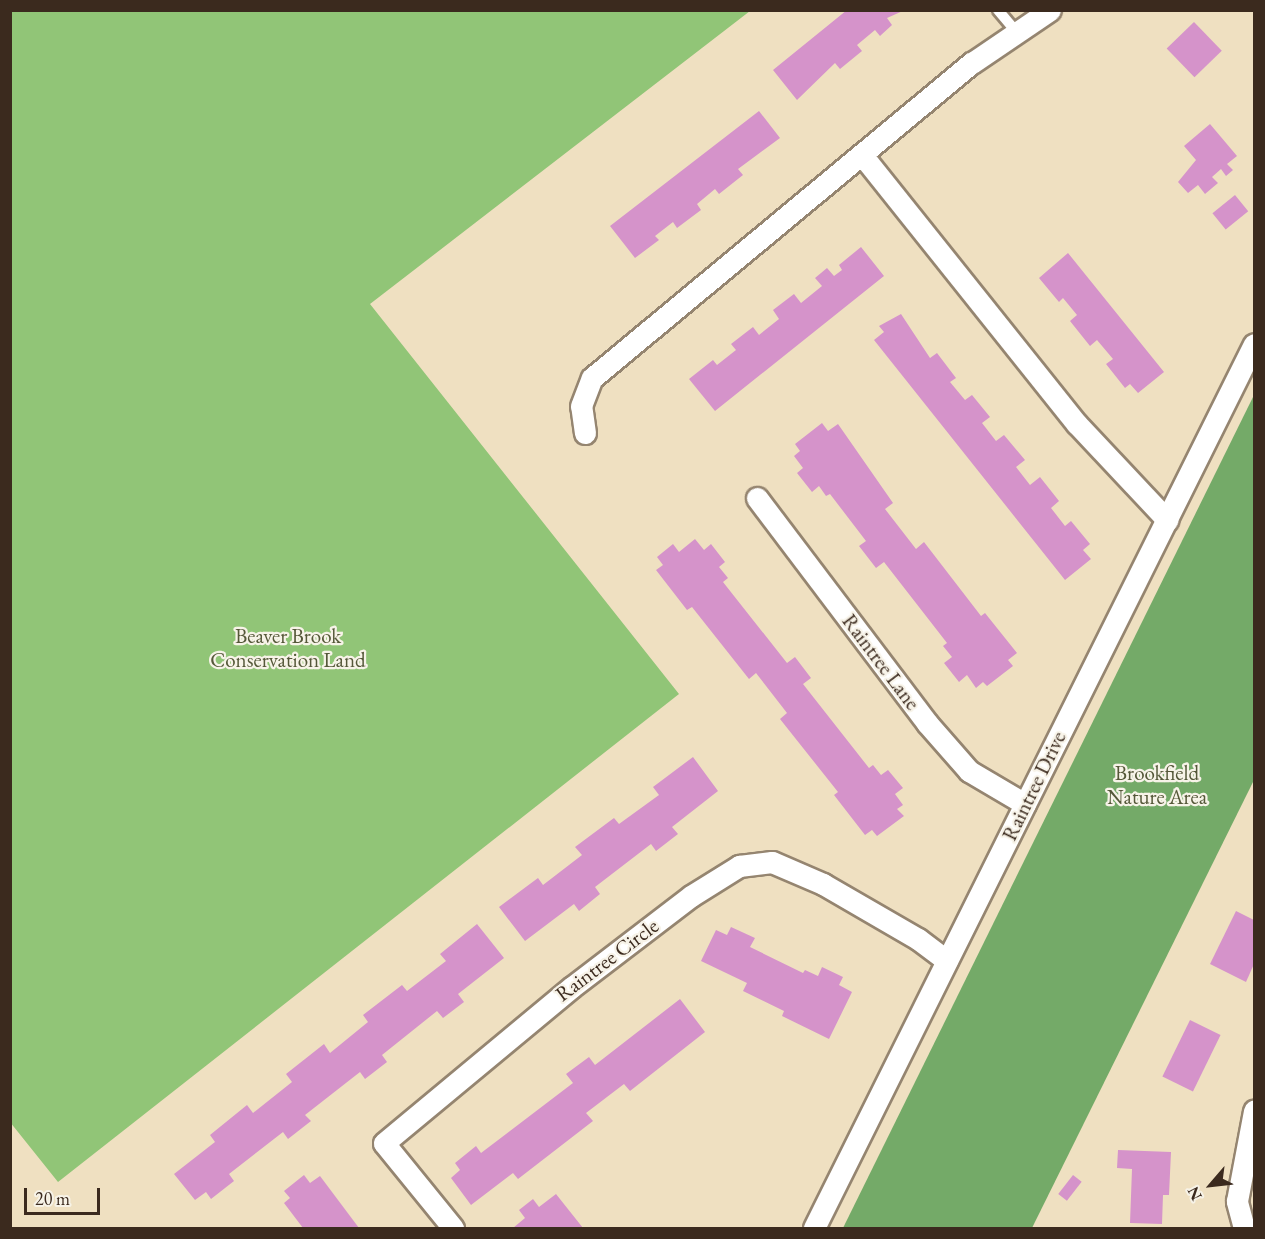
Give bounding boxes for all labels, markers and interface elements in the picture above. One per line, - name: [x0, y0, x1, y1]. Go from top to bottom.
- street label: Raintree Lane: [837, 609, 925, 715]
- park label: Beaver Brook Conservation Land: [210, 623, 366, 673]
- street label: Raintree Drive: [997, 727, 1071, 845]
- park label: Brookfield Nature Area: [1107, 760, 1207, 810]
- street label: Raintree Circle: [551, 913, 663, 1007]
- north arrow: [1181, 1155, 1241, 1215]
- scale bar: [27, 1176, 104, 1214]
- text: N: [1182, 1183, 1207, 1204]
- text: 20 m: [35, 1187, 70, 1210]

